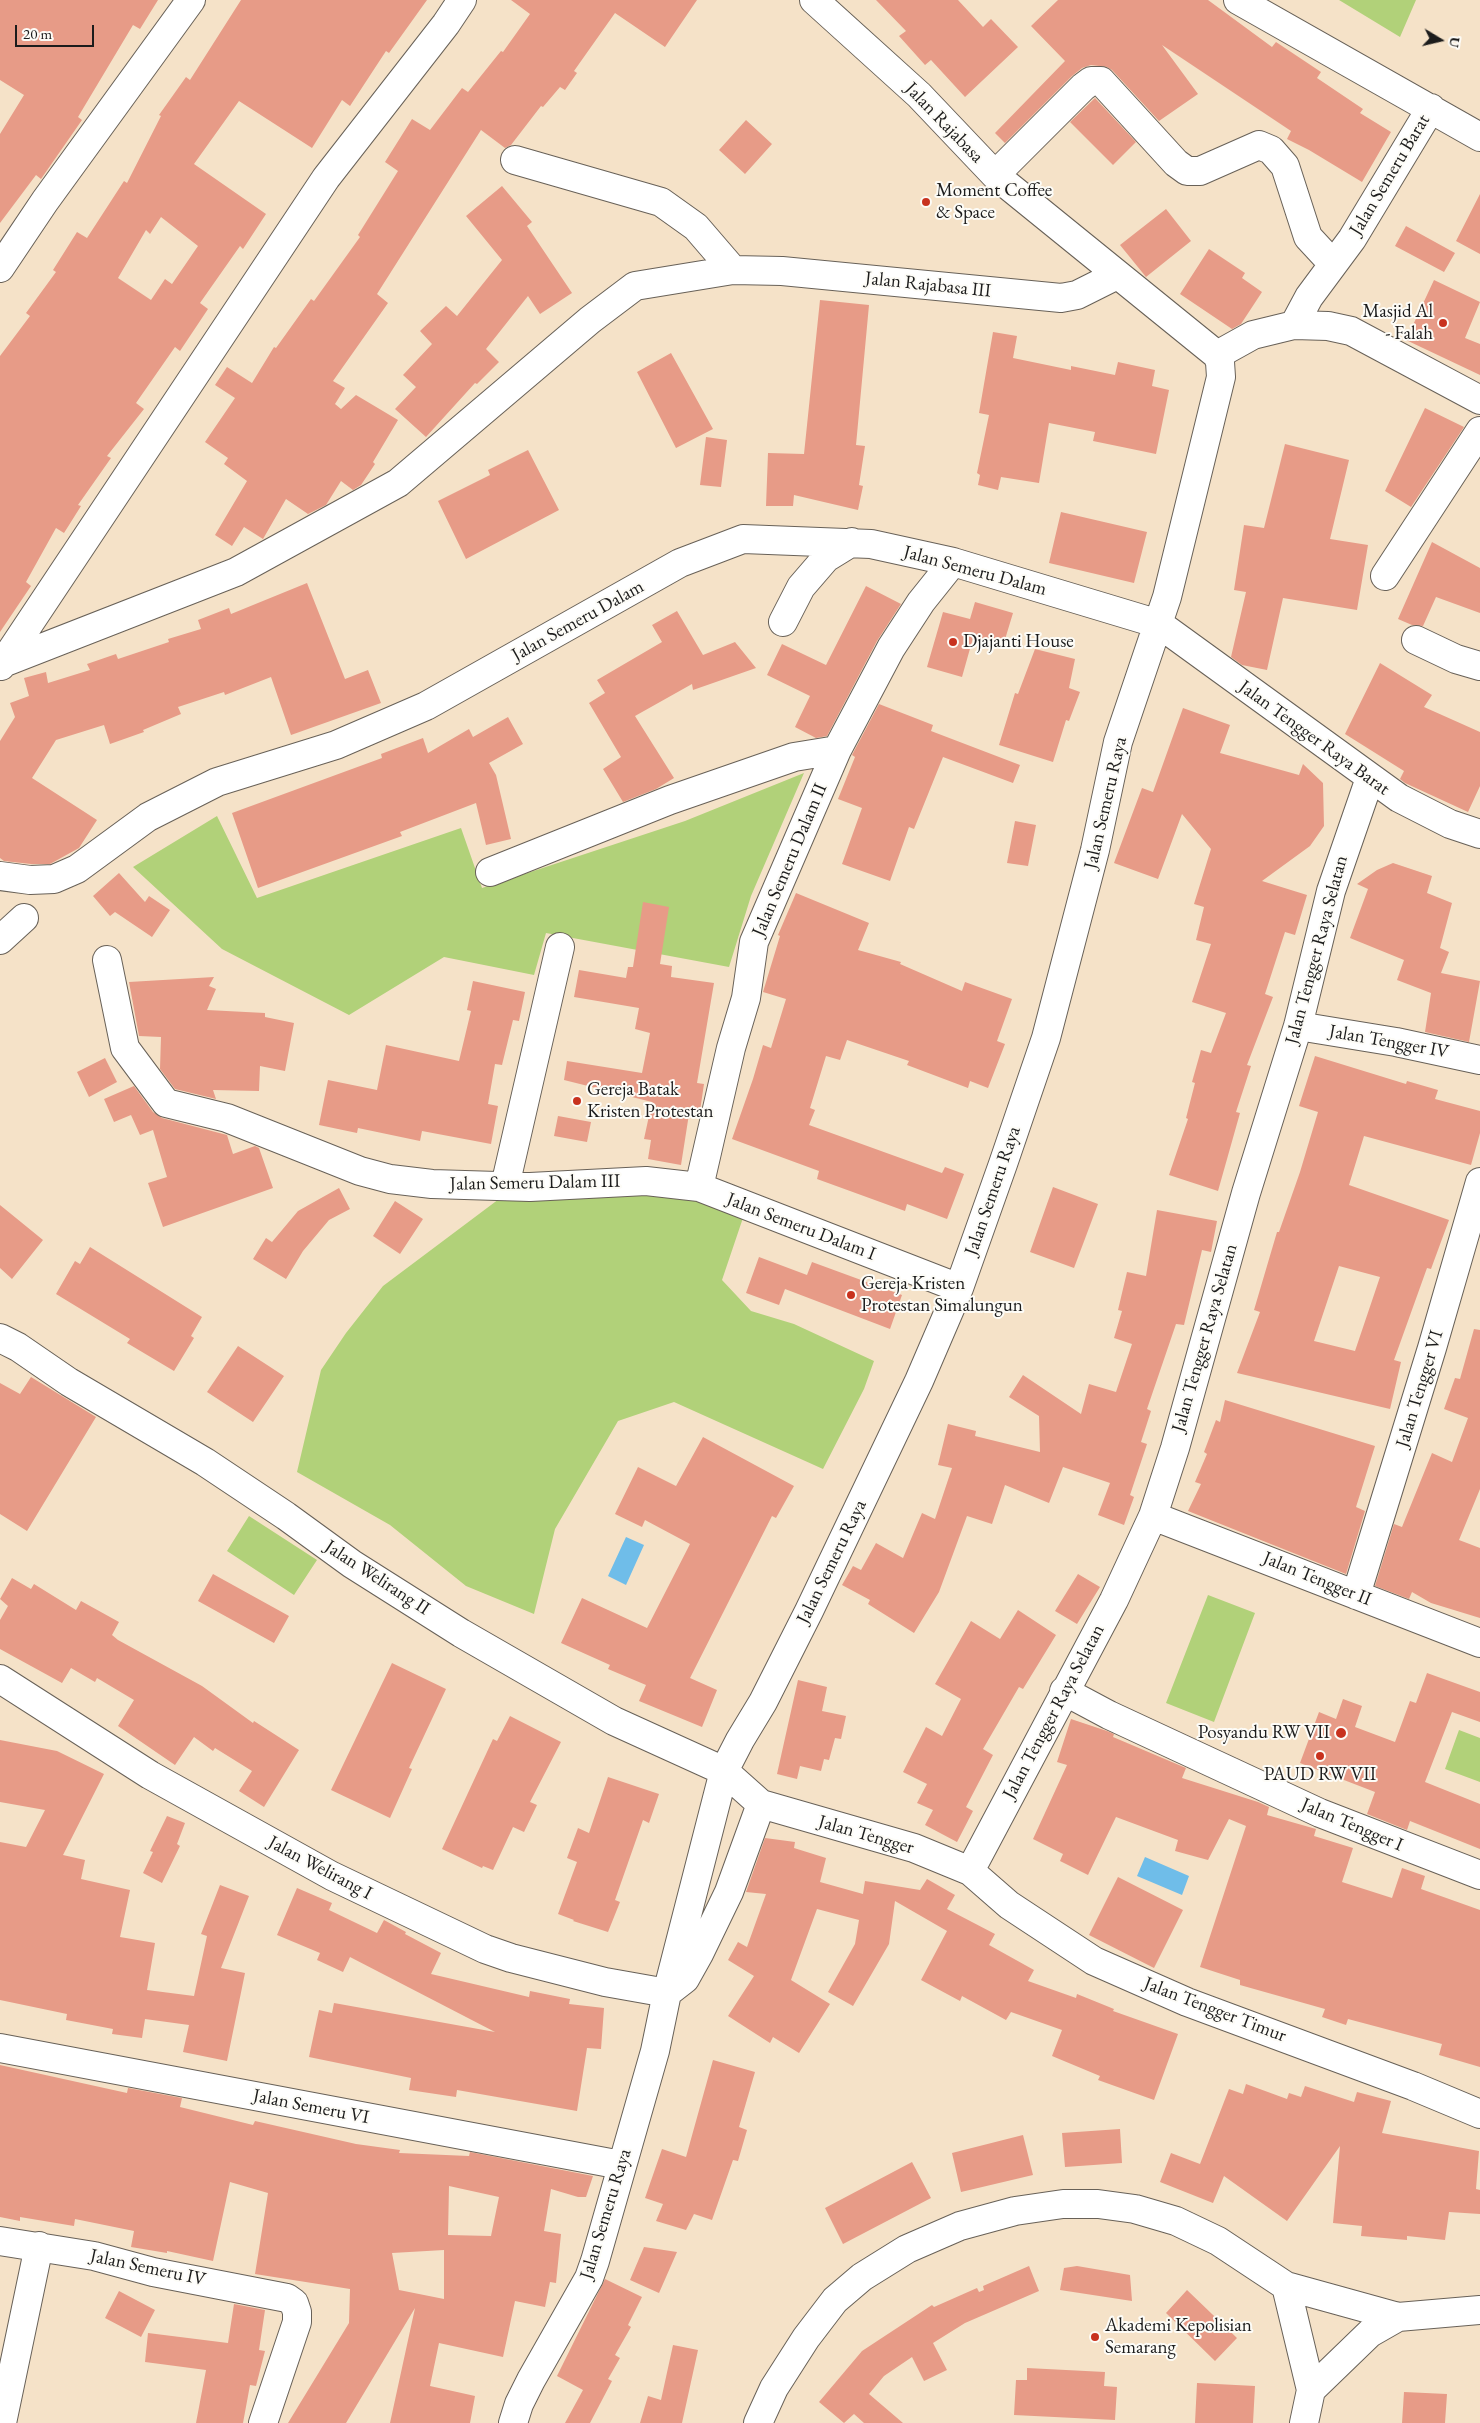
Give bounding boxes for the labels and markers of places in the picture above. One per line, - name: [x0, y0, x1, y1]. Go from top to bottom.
- place label: Moment Coffee & Space: [936, 180, 1052, 224]
- marker: Moment Coffee & Space: [920, 196, 932, 208]
- place label: Masjid Al - Falah: [1362, 301, 1433, 345]
- marker: Masjid Al - Falah: [1437, 317, 1449, 329]
- place label: Djajanti House: [963, 631, 1074, 653]
- marker: Djajanti House: [947, 636, 959, 648]
- place label: Gereja Batak Kristen Protestan: [587, 1079, 714, 1123]
- marker: Gereja Batak Kristen Protestan: [571, 1095, 583, 1107]
- place label: Gereja Kristen Protestan Simalungun: [861, 1273, 1023, 1317]
- marker: Gereja Kristen Protestan Simalungun: [845, 1289, 857, 1301]
- place label: Posyandu RW VII: [1198, 1722, 1330, 1744]
- marker: Posyandu RW VII: [1334, 1726, 1348, 1740]
- marker: PAUD RW VII: [1314, 1750, 1326, 1762]
- place label: PAUD RW VII: [1264, 1764, 1376, 1786]
- place label: Akademi Kepolisian Semarang: [1105, 2315, 1252, 2359]
- marker: Akademi Kepolisian Semarang: [1089, 2331, 1101, 2343]

